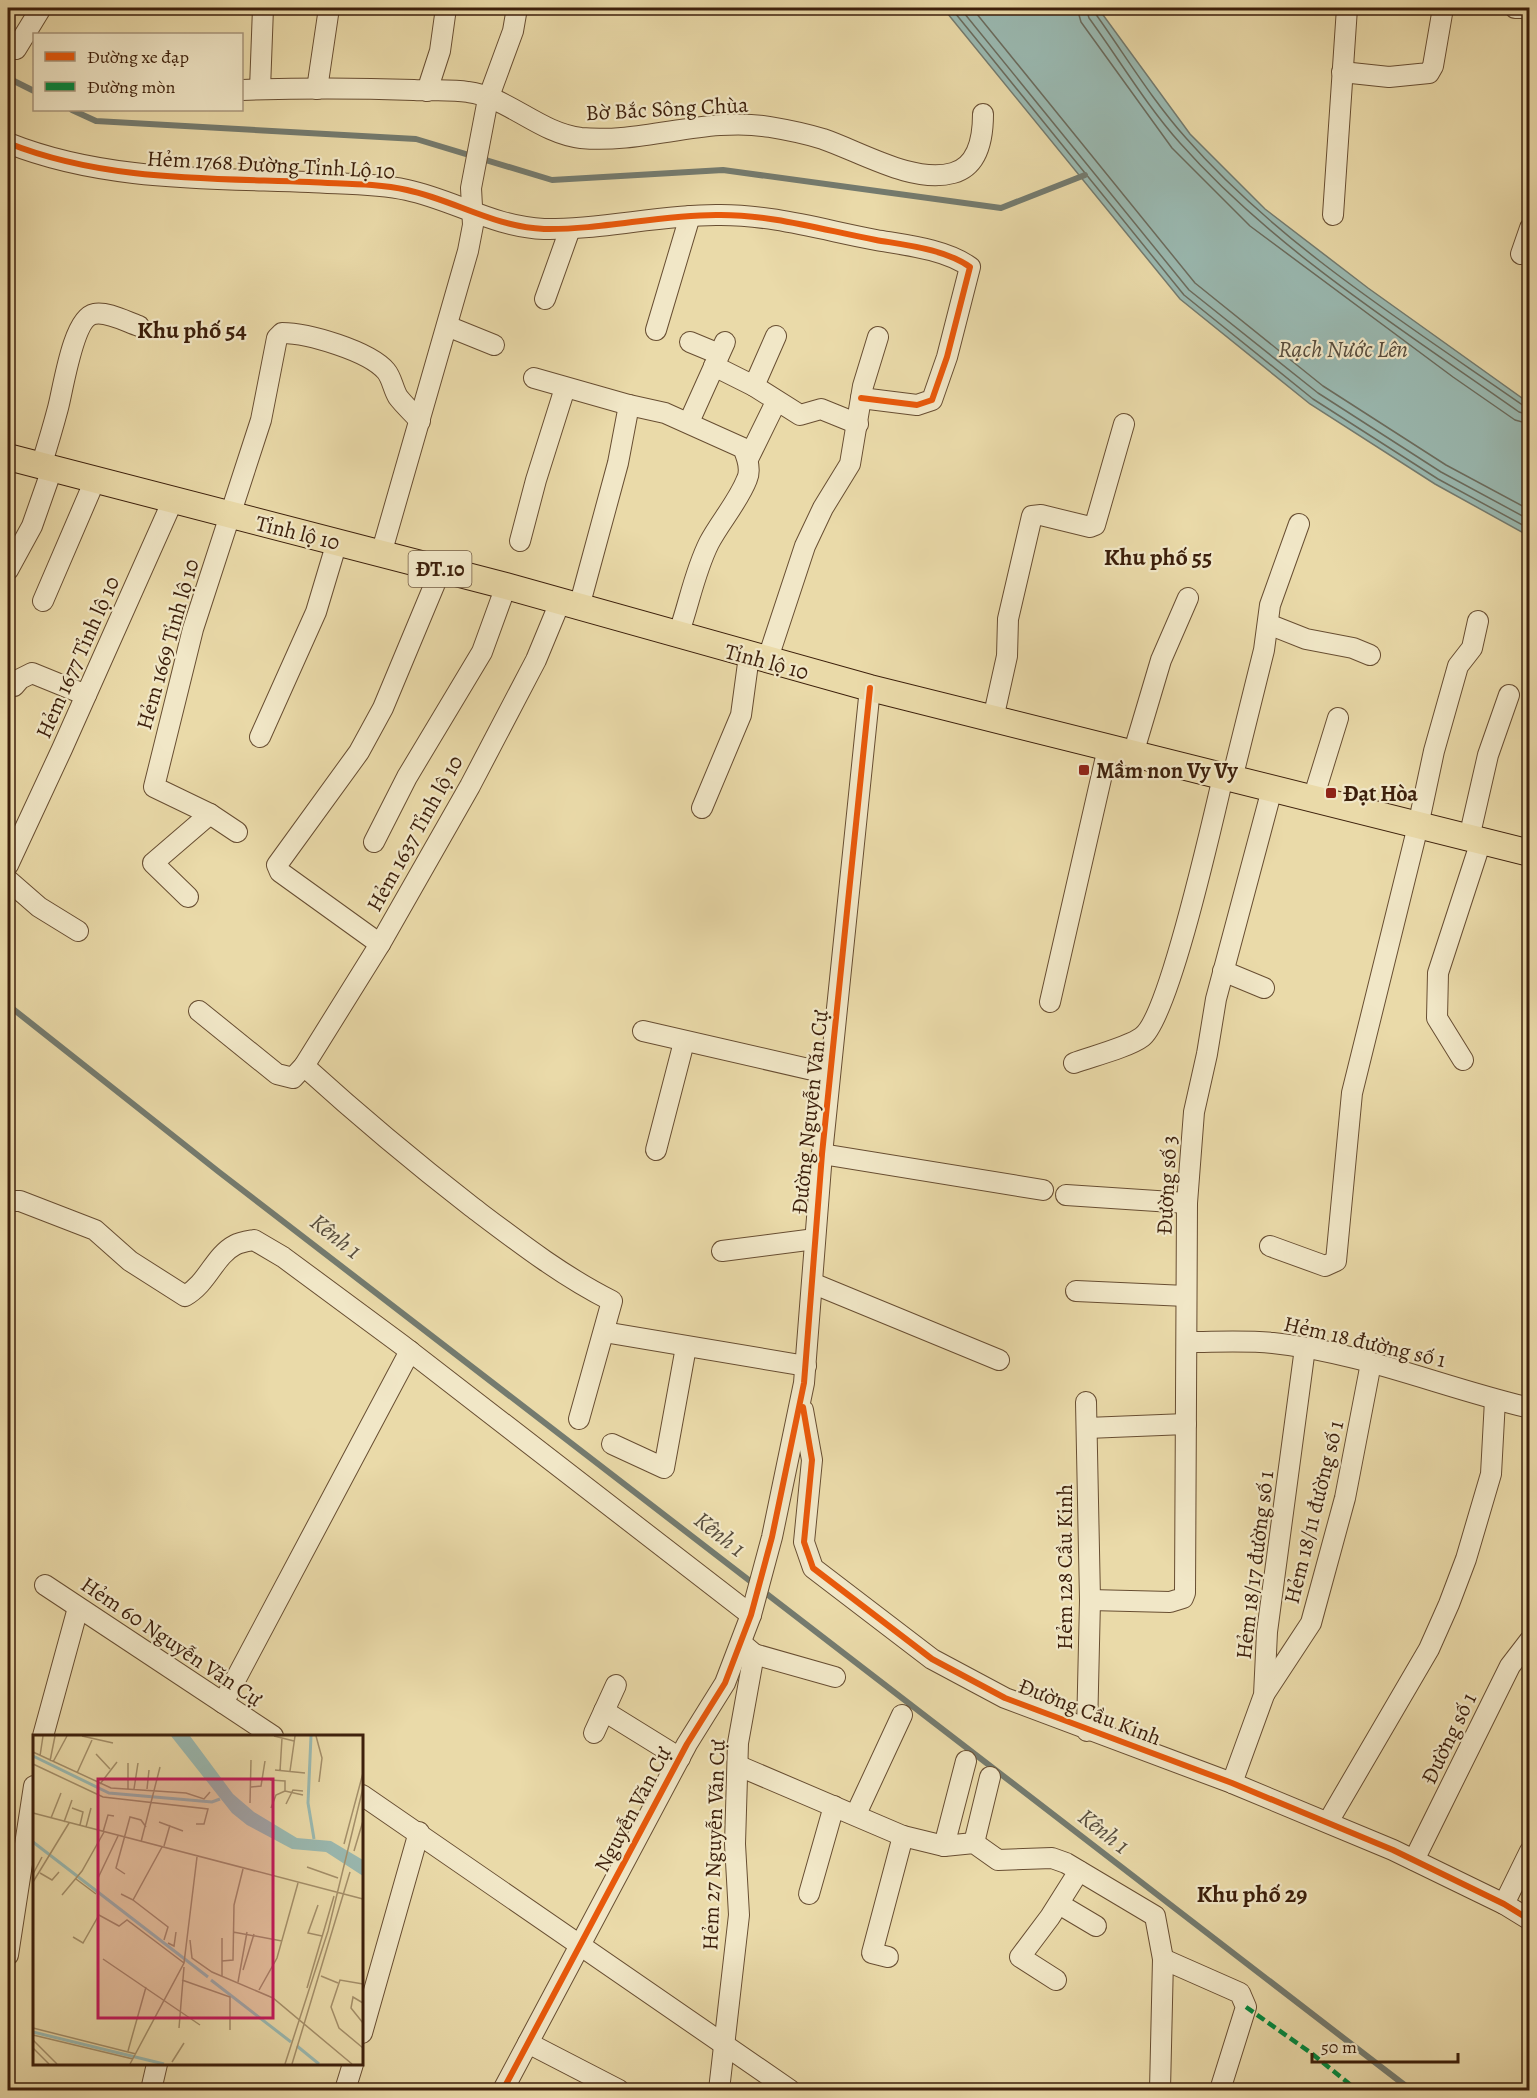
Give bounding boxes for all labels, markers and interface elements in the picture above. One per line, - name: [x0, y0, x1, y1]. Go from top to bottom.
- legend: [33, 33, 243, 111]
- text: Đường xe đạp: [87, 45, 189, 69]
- text: Đường mòn: [87, 75, 175, 99]
- street label: Bờ Bắc Sông Chùa: [585, 90, 750, 128]
- street label: Hẻm 1768 Đường Tỉnh Lộ 10: [146, 144, 396, 186]
- district label: Khu phố 54: [137, 314, 247, 346]
- water label: Rạch Nước Lên: [1278, 333, 1408, 365]
- street label: Tỉnh lộ 10: [253, 508, 343, 558]
- district label: Khu phố 55: [1104, 541, 1212, 573]
- road number: ĐT.10: [408, 551, 472, 587]
- street label: Hẻm 1669 Tỉnh lộ 10: [129, 555, 207, 733]
- street label: Hẻm 1677 Tỉnh lộ 10: [29, 571, 127, 743]
- street label: Tỉnh lộ 10: [721, 636, 812, 688]
- street label: Hẻm 1637 Tỉnh lộ 10: [359, 750, 470, 917]
- place label: Mầm non Vy Vy: [1096, 756, 1238, 786]
- marker: Mầm non Vy Vy: [1077, 763, 1091, 777]
- place label: Đạt Hòa: [1343, 779, 1418, 809]
- marker: Đạt Hòa: [1324, 786, 1338, 800]
- street label: Đường Nguyễn Văn Cự: [784, 1009, 836, 1216]
- street label: Đường số 3: [1149, 1134, 1185, 1236]
- water label: Kênh 1: [304, 1206, 368, 1266]
- street label: Hẻm 18 đường số 1: [1281, 1309, 1449, 1375]
- street label: Hẻm 18/11 đường số 1: [1277, 1417, 1351, 1607]
- street label: Hẻm 18/17 đường số 1: [1229, 1469, 1281, 1661]
- street label: Hẻm 128 Cầu Kinh: [1050, 1484, 1080, 1650]
- water label: Kênh 1: [688, 1504, 752, 1564]
- street label: Hẻm 60 Nguyễn Văn Cự: [75, 1570, 268, 1714]
- street label: Đường Cầu Kinh: [1014, 1671, 1166, 1753]
- street label: Đường số 1: [1414, 1688, 1484, 1789]
- inset map: [33, 1735, 363, 2065]
- street label: Hẻm 27 Nguyễn Văn Cự: [695, 1739, 733, 1951]
- street label: Nguyễn Văn Cự: [587, 1741, 679, 1878]
- water label: Kênh 1: [1072, 1801, 1136, 1861]
- district label: Khu phố 29: [1197, 1878, 1307, 1910]
- scale bar: [1312, 2026, 1458, 2064]
- text: 50 m: [1321, 2035, 1357, 2059]

